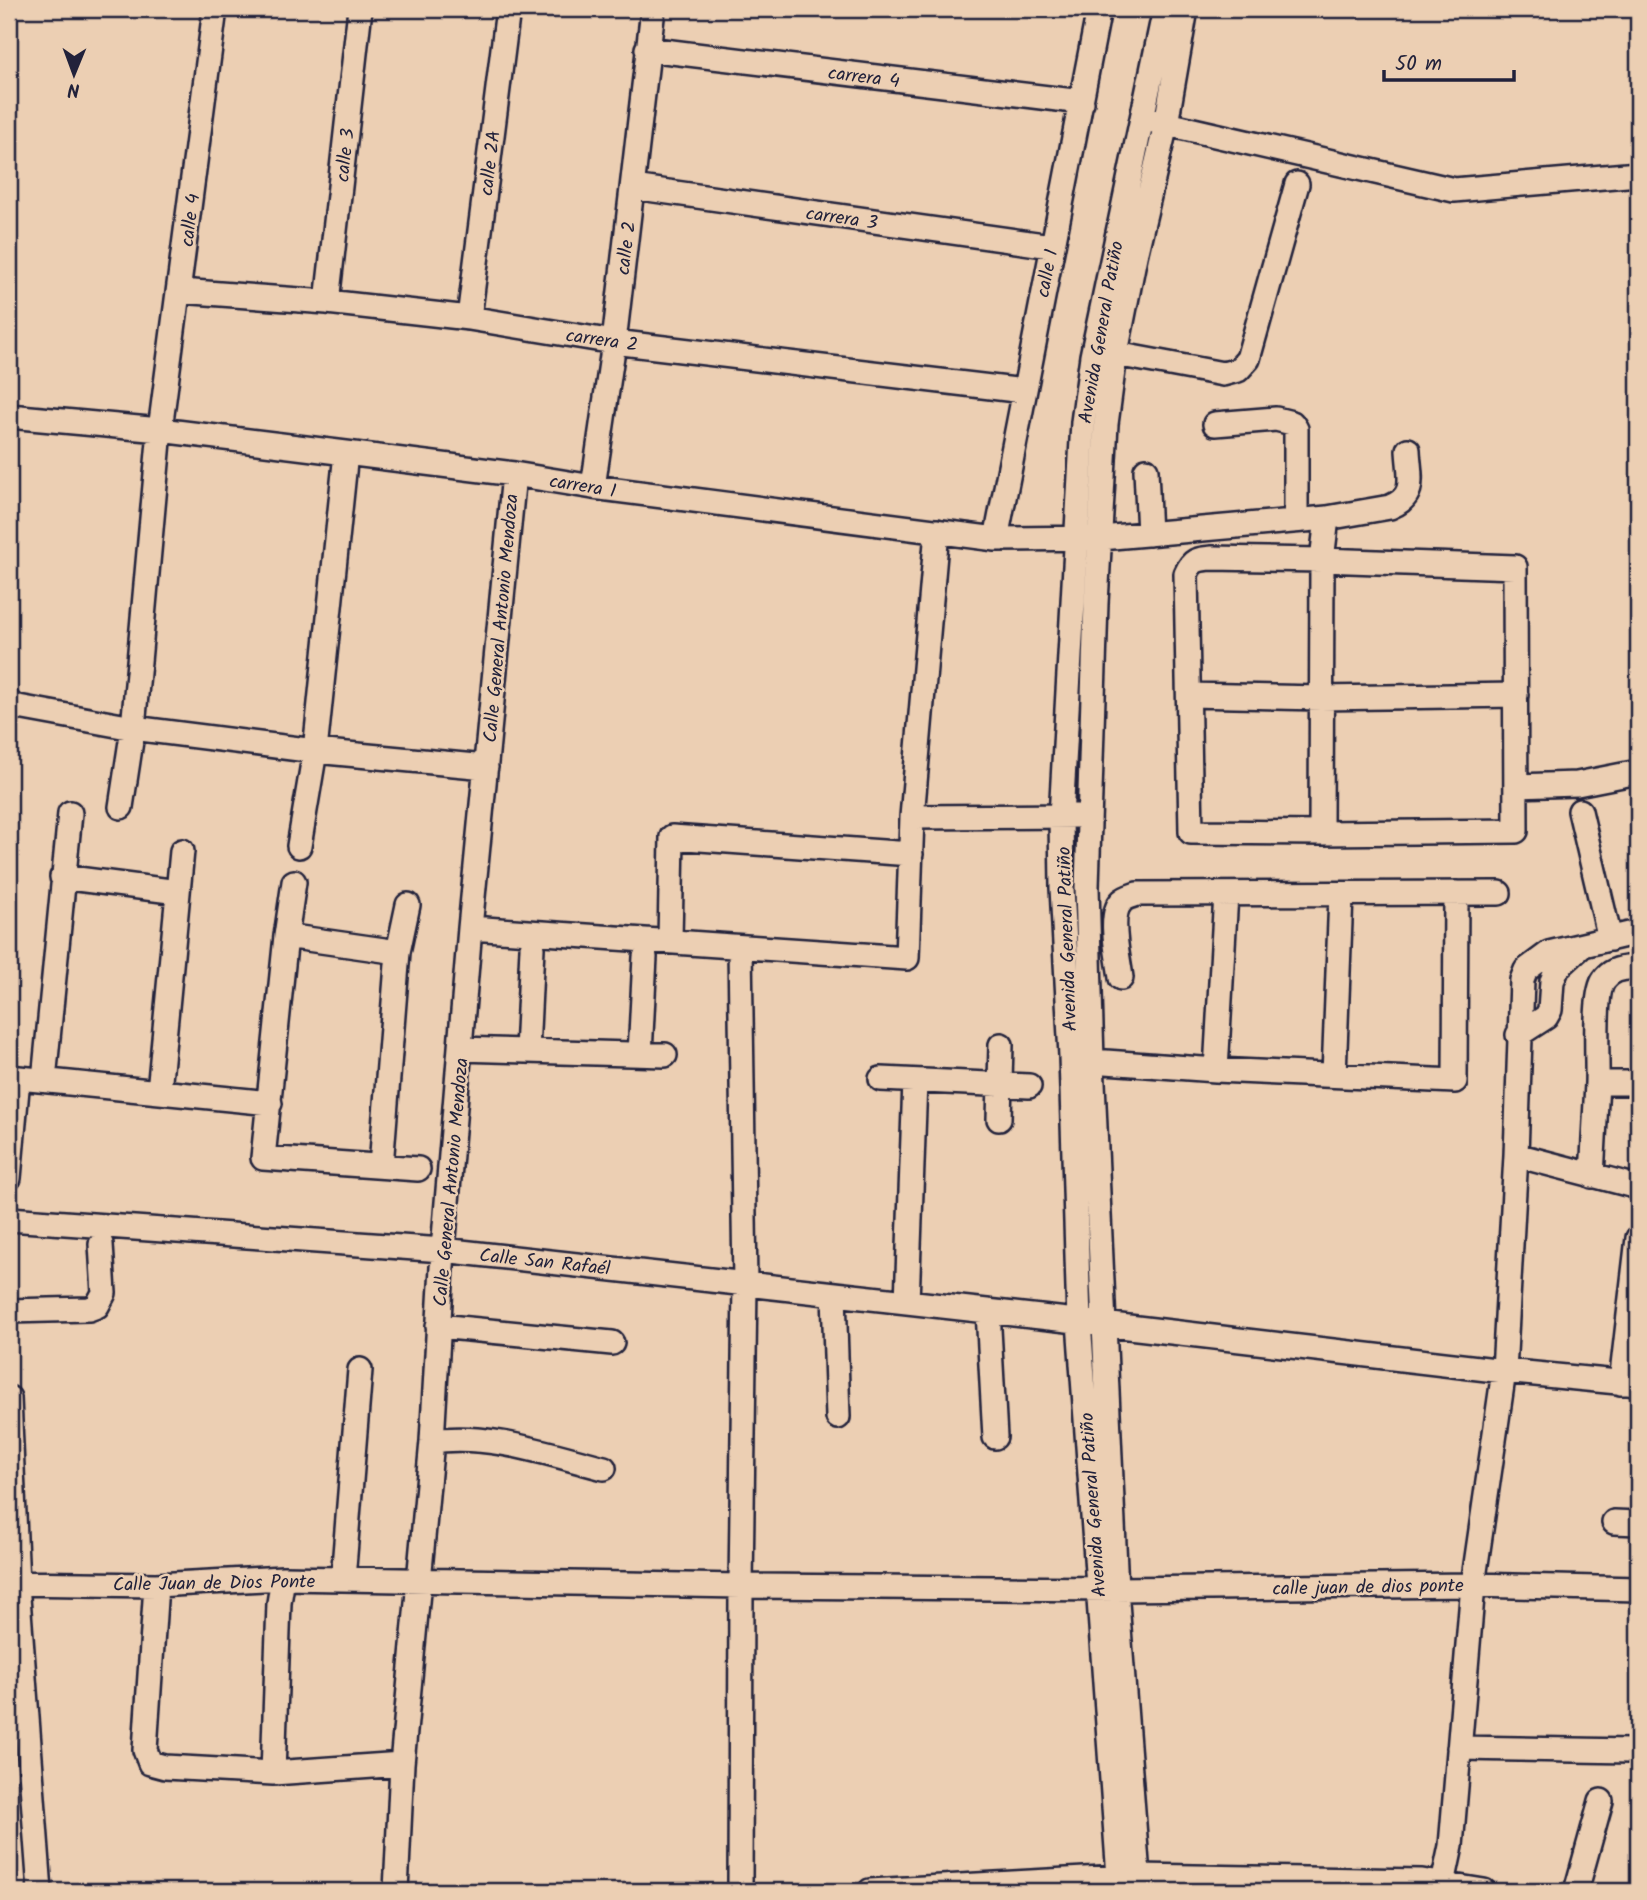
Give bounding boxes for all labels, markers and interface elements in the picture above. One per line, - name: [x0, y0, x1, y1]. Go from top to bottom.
- north arrow: [38, 38, 108, 108]
- scale bar: [1384, 38, 1514, 82]
- text: 50 m: [1395, 48, 1442, 81]
- street label: carrera 4: [826, 59, 901, 97]
- text: N: [67, 74, 80, 104]
- street label: calle 3: [328, 127, 364, 183]
- street label: calle 2A: [472, 129, 510, 198]
- street label: calle 4: [173, 192, 209, 249]
- street label: carrera 3: [804, 199, 880, 239]
- street label: calle 2: [609, 220, 645, 277]
- street label: Avenida General Patiño: [1071, 239, 1133, 426]
- street label: calle 1: [1029, 247, 1067, 300]
- street label: carrera 2: [564, 321, 640, 361]
- street label: carrera 1: [547, 467, 618, 507]
- street label: Calle General Antonio Mendoza: [476, 493, 528, 744]
- street label: Avenida General Patiño: [1050, 846, 1086, 1032]
- street label: Calle General Antonio Mendoza: [426, 1057, 478, 1308]
- street label: Calle San Rafaél: [478, 1241, 612, 1285]
- street label: Avenida General Patiño: [1073, 1412, 1115, 1598]
- street label: Calle Juan de Dios Ponte: [113, 1567, 316, 1601]
- street label: calle juan de dios ponte: [1272, 1571, 1464, 1605]

